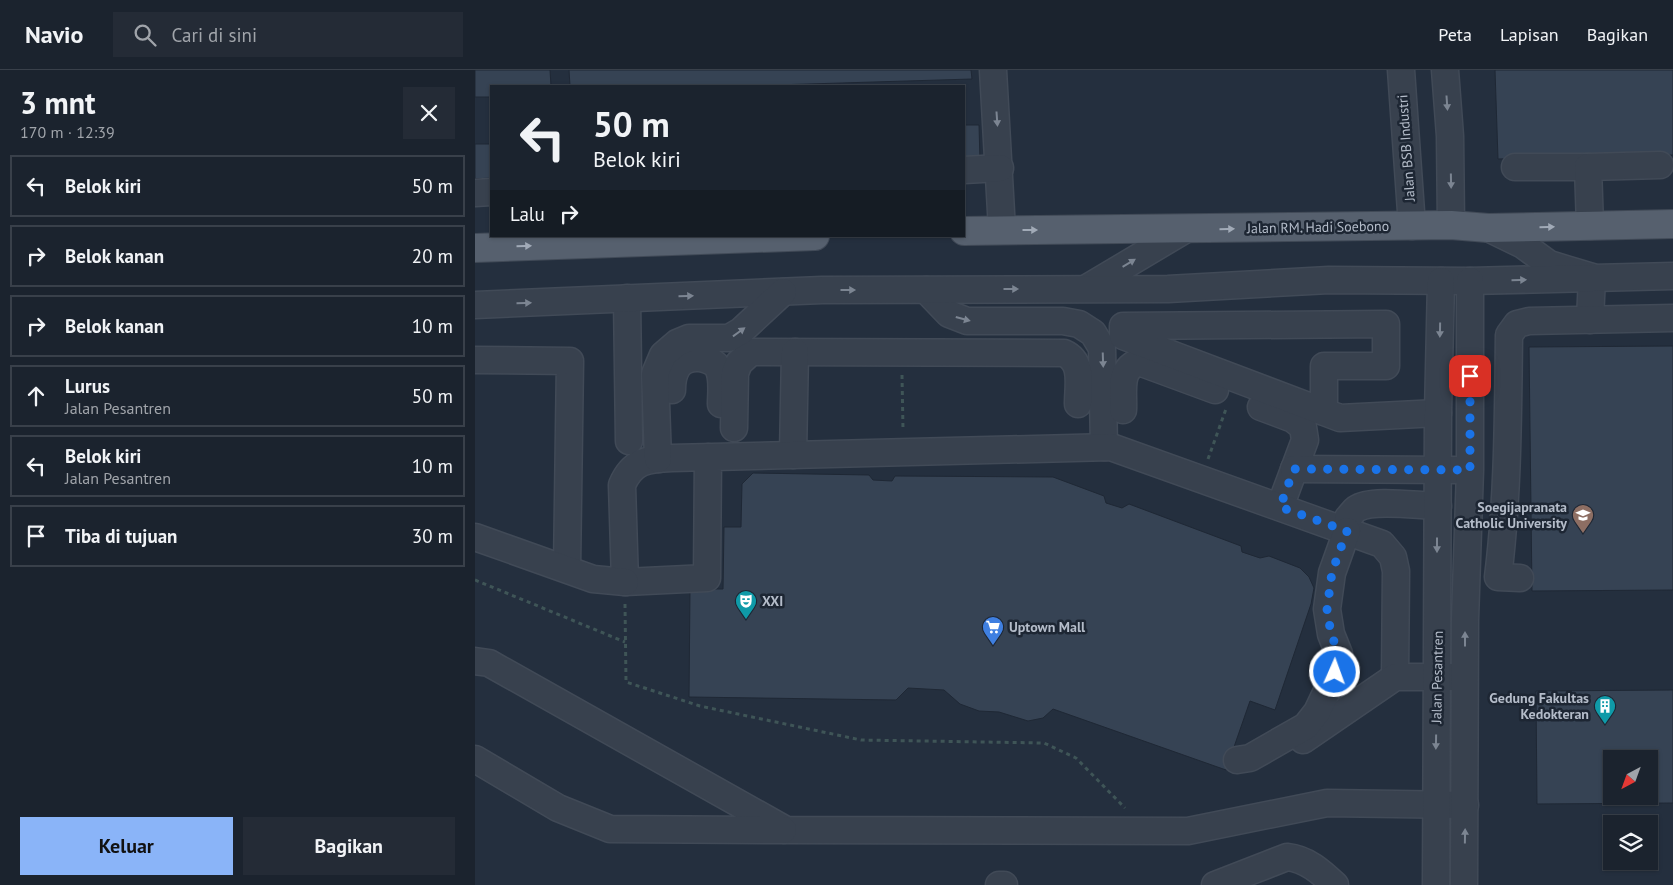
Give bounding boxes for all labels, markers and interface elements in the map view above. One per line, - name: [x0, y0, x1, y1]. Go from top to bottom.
- search box: [113, 12, 463, 57]
- text: Navio: [25, 19, 83, 50]
- icon: search: [131, 21, 159, 49]
- text: Cari di sini: [171, 23, 257, 47]
- text: Peta: [1438, 23, 1472, 46]
- text: Lapisan: [1500, 23, 1559, 46]
- text: Bagikan: [1587, 23, 1648, 46]
- text: 3 mnt: [20, 83, 96, 122]
- button: close: [403, 87, 455, 139]
- street label: Jalan BSB Industri: [1393, 94, 1419, 203]
- one-way arrow: [1444, 95, 1452, 111]
- text: 50 m: [593, 101, 670, 147]
- icon: left: [510, 105, 575, 170]
- one-way arrow: [993, 111, 1001, 127]
- text: 170 m · 12:39: [20, 122, 115, 142]
- text: Belok kiri: [593, 145, 681, 173]
- icon: left: [22, 172, 50, 200]
- one-way arrow: [1447, 173, 1455, 189]
- text: Belok kiri: [65, 174, 141, 198]
- text: 50 m: [412, 174, 453, 198]
- icon: right: [555, 200, 583, 228]
- text: Lalu: [510, 202, 545, 226]
- street label: Jalan RM. Hadi Soebono: [1246, 217, 1389, 237]
- one-way arrow: [1540, 223, 1556, 231]
- one-way arrow: [1220, 225, 1236, 233]
- one-way arrow: [1022, 226, 1038, 234]
- icon: right: [22, 242, 50, 270]
- one-way arrow: [516, 242, 532, 250]
- text: Belok kanan: [65, 244, 164, 268]
- text: 20 m: [412, 244, 453, 268]
- one-way arrow: [1122, 259, 1135, 268]
- one-way arrow: [1511, 275, 1527, 283]
- one-way arrow: [1003, 285, 1019, 293]
- one-way arrow: [841, 286, 857, 294]
- one-way arrow: [678, 292, 694, 300]
- one-way arrow: [516, 298, 532, 306]
- icon: right: [22, 312, 50, 340]
- text: Belok kanan: [65, 314, 164, 338]
- text: 10 m: [412, 314, 453, 338]
- one-way arrow: [956, 315, 971, 323]
- one-way arrow: [1435, 322, 1443, 338]
- one-way arrow: [732, 327, 746, 337]
- one-way arrow: [1099, 352, 1107, 368]
- pin: [1449, 355, 1491, 397]
- icon: arrive: [1456, 362, 1484, 390]
- text: Lurus: [65, 374, 110, 398]
- icon: ahead: [22, 382, 50, 410]
- text: 50 m: [412, 384, 453, 408]
- text: Jalan Pesantren: [65, 398, 171, 418]
- text: Belok kiri: [65, 444, 141, 468]
- icon: left: [22, 452, 50, 480]
- text: 10 m: [412, 454, 453, 478]
- text: Jalan Pesantren: [65, 468, 171, 488]
- place label: Soegijapranata Catholic University: [1455, 498, 1567, 532]
- school or university icon: Soegijapranata Catholic University: [1571, 503, 1595, 534]
- icon: arrive: [22, 522, 50, 550]
- text: Tiba di tujuan: [65, 524, 177, 548]
- text: 30 m: [412, 524, 453, 548]
- one-way arrow: [1433, 537, 1441, 553]
- theatre icon: XXI: [734, 589, 758, 620]
- place label: XXI: [762, 592, 783, 610]
- supermarket icon: Uptown Mall: [981, 615, 1005, 646]
- place label: Uptown Mall: [1009, 618, 1086, 636]
- street label: Jalan Pesantren: [1427, 631, 1447, 724]
- one-way arrow: [1461, 631, 1469, 647]
- position arrow: [1308, 645, 1360, 697]
- place label: Gedung Fakultas Kedokteran: [1489, 689, 1589, 723]
- building icon: Gedung Fakultas Kedokteran: [1593, 694, 1617, 725]
- one-way arrow: [1432, 734, 1440, 750]
- north arrow: [1603, 750, 1657, 805]
- map controls: [1603, 750, 1658, 870]
- button: layers: [1603, 815, 1658, 870]
- button: Keluar: [20, 817, 233, 875]
- button: Bagikan: [243, 817, 455, 875]
- one-way arrow: [1461, 828, 1469, 844]

